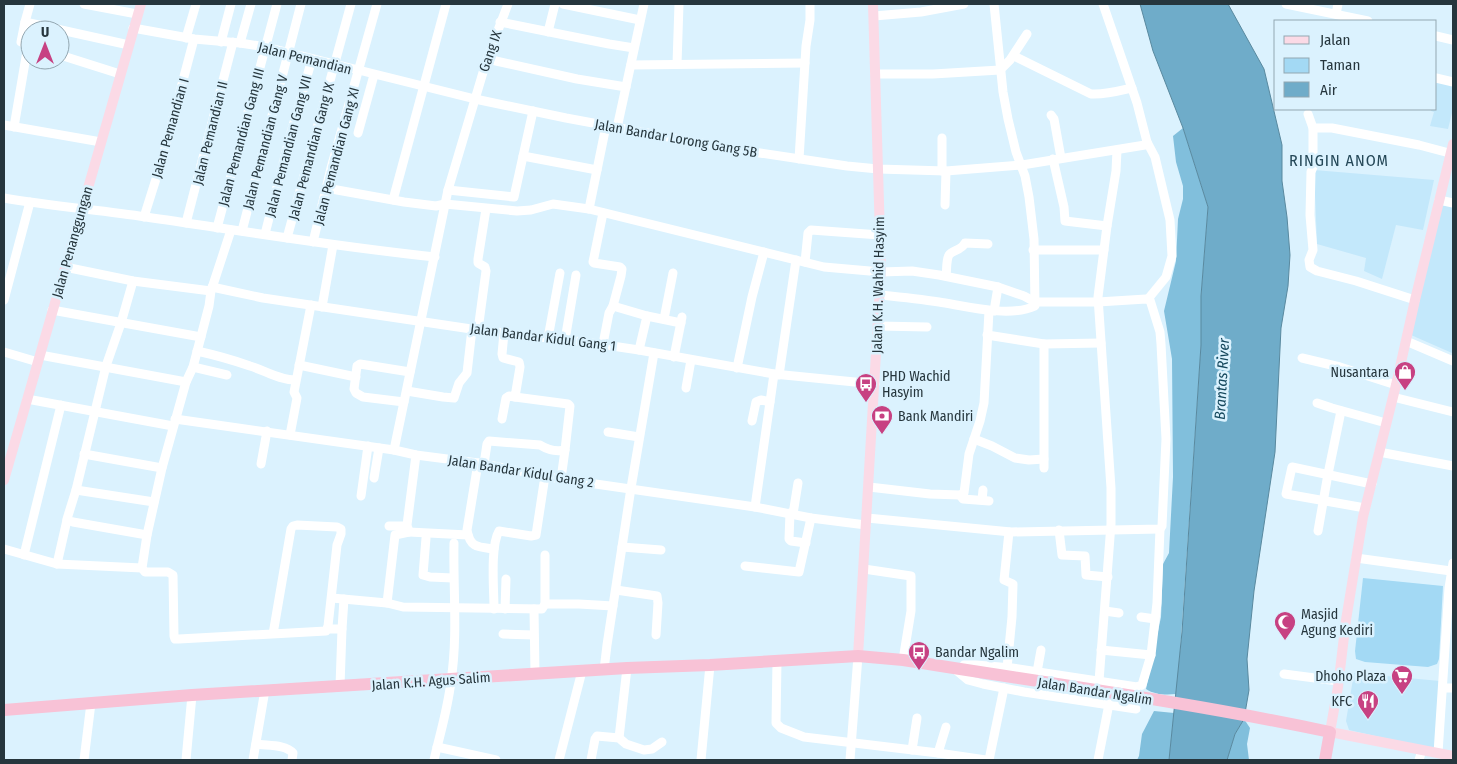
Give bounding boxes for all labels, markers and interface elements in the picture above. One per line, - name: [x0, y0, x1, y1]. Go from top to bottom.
- north arrow: [20, 20, 70, 70]
- legend: [1274, 20, 1437, 110]
- text: U: [41, 24, 49, 41]
- street label: Gang IX: [475, 28, 506, 74]
- text: Jalan: [1320, 31, 1350, 49]
- street label: Jalan Pemandian: [256, 39, 353, 78]
- text: Taman: [1320, 56, 1360, 74]
- street label: Jalan Pemandian Gang III: [215, 66, 268, 208]
- street label: Jalan Pemandian Gang V: [239, 72, 292, 211]
- street label: Jalan Pemandian Gang VII: [261, 74, 316, 219]
- street label: Jalan Pemandian I: [148, 76, 193, 180]
- street label: Jalan Pemandian II: [189, 79, 232, 187]
- street label: Jalan Pemandian Gang IX: [285, 80, 338, 222]
- text: Air: [1320, 81, 1338, 99]
- street label: Jalan Pemandian Gang XI: [310, 85, 363, 227]
- street label: Jalan Bandar Lorong Gang 5B: [593, 116, 759, 161]
- district label: RINGIN ANOM: [1289, 151, 1389, 170]
- street label: Jalan Penanggungan: [48, 184, 97, 300]
- street label: Jalan K.H. Wahid Hasyim: [869, 216, 888, 354]
- street label: Jalan Bandar Kidul Gang 1: [469, 320, 617, 355]
- water label: Brantas River: [1211, 337, 1233, 420]
- shop icon: Nusantara: [1393, 360, 1417, 391]
- place label: Nusantara: [1330, 364, 1389, 381]
- place label: PHD Wachid Hasyim: [882, 368, 951, 401]
- bus stop icon: PHD Wachid Hasyim: [854, 372, 878, 403]
- bank icon: Bank Mandiri: [870, 404, 894, 435]
- place label: Bank Mandiri: [898, 408, 973, 425]
- street label: Jalan Bandar Kidul Gang 2: [447, 452, 595, 491]
- place label: Masjid Agung Kediri: [1301, 606, 1373, 639]
- mosque icon: Masjid Agung Kediri: [1273, 610, 1297, 641]
- bus stop icon: Bandar Ngalim: [907, 640, 931, 671]
- place label: Bandar Ngalim: [935, 644, 1019, 661]
- supermarket icon: Dhoho Plaza: [1390, 664, 1414, 695]
- place label: Dhoho Plaza: [1315, 668, 1386, 685]
- street label: Jalan K.H. Agus Salim: [371, 669, 491, 694]
- street label: Jalan Bandar Ngalim: [1036, 674, 1153, 709]
- restaurant icon: KFC: [1356, 689, 1380, 720]
- place label: KFC: [1332, 693, 1352, 710]

